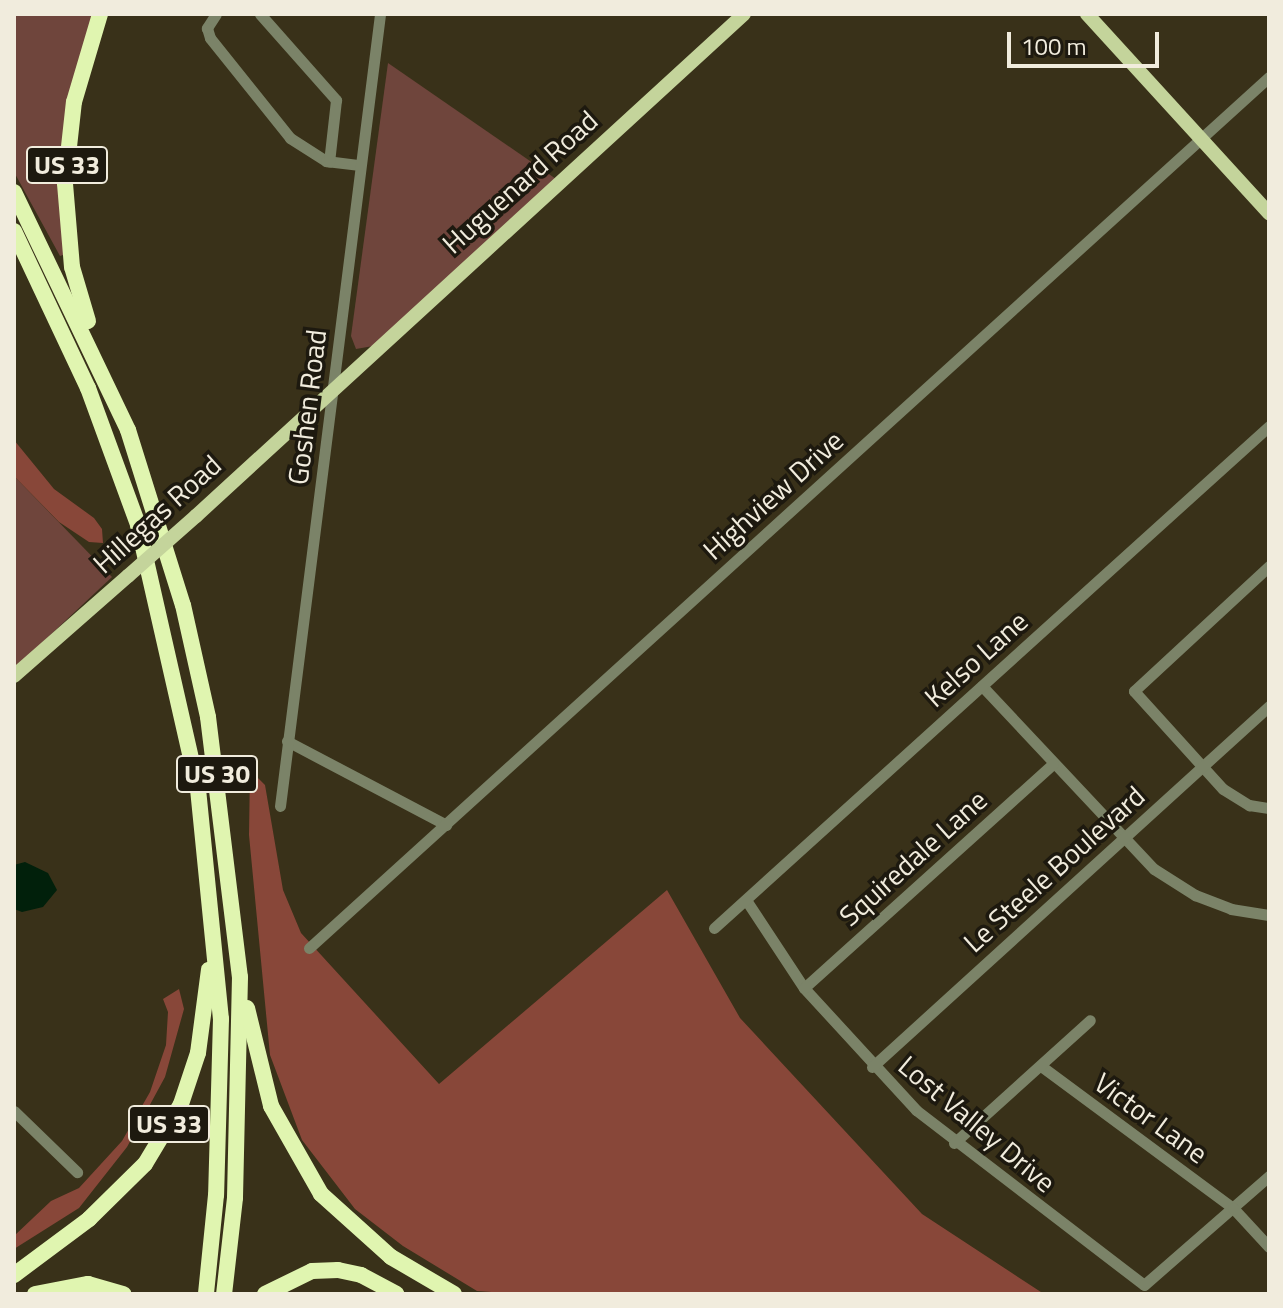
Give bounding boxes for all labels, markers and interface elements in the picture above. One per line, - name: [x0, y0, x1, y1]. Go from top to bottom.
- scale bar: [1011, 16, 1163, 66]
- text: 100 m: [1021, 28, 1087, 64]
- street label: Huguenard Road: [436, 104, 604, 260]
- road number: US 33: [25, 143, 109, 187]
- street label: Goshen Road: [281, 328, 333, 486]
- street label: Highview Drive: [696, 423, 850, 567]
- street label: Hillegas Road: [86, 448, 228, 580]
- street label: Kelso Lane: [918, 604, 1034, 714]
- road number: US 30: [175, 752, 259, 796]
- street label: Le Steele Boulevard: [957, 779, 1151, 959]
- street label: Squiredale Lane: [832, 783, 994, 933]
- street label: Lost Valley Drive: [892, 1049, 1062, 1199]
- street label: Victor Lane: [1088, 1066, 1214, 1170]
- road number: US 33: [127, 1102, 211, 1146]

